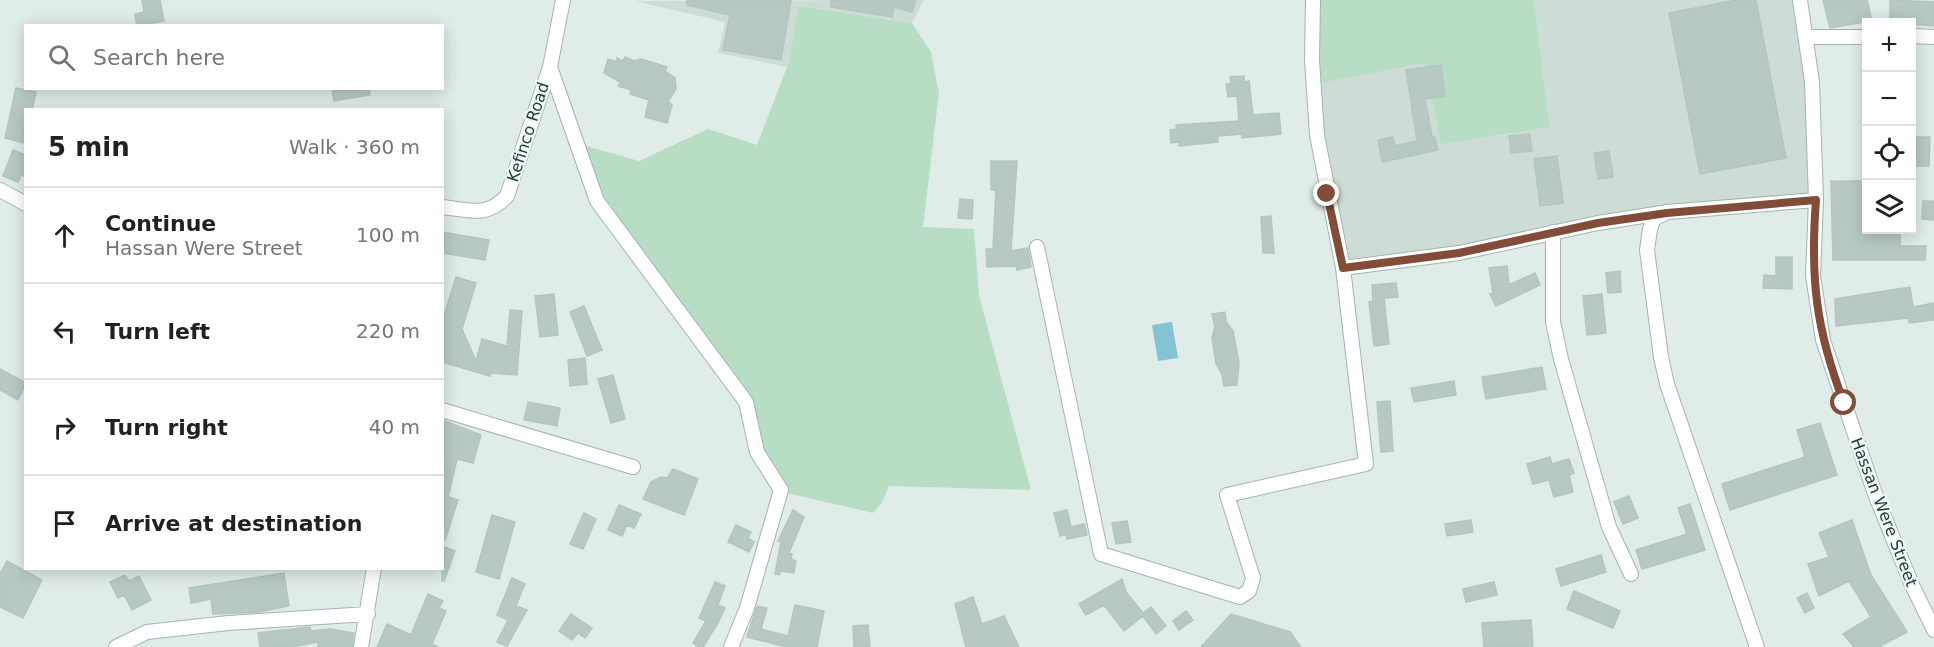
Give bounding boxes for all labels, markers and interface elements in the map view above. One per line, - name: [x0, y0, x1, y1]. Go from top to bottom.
- map controls: [1862, 18, 1916, 234]
- button: +: [1862, 18, 1916, 72]
- search box: [24, 24, 444, 90]
- icon: search: [45, 41, 78, 74]
- text: Search here: [93, 45, 225, 70]
- button: −: [1862, 72, 1916, 126]
- street label: Kefinco Road: [503, 80, 553, 184]
- button: locate: [1862, 126, 1916, 180]
- text: 5 min: [48, 132, 130, 162]
- text: Walk · 360 m: [289, 135, 420, 159]
- route end: [1313, 180, 1339, 206]
- button: layers: [1862, 180, 1916, 234]
- text: Continue: [105, 211, 216, 236]
- icon: ahead: [48, 219, 81, 252]
- text: 100 m: [356, 223, 420, 247]
- text: Hassan Were Street: [105, 236, 303, 260]
- icon: left: [48, 315, 81, 348]
- text: Turn left: [105, 319, 210, 344]
- text: 220 m: [356, 319, 420, 343]
- route start: [1830, 389, 1856, 415]
- icon: right: [48, 411, 81, 444]
- text: Turn right: [105, 415, 228, 440]
- text: 40 m: [369, 415, 420, 439]
- street label: Hassan Were Street: [1847, 435, 1921, 589]
- icon: arrive: [48, 507, 81, 540]
- text: Arrive at destination: [105, 511, 362, 536]

